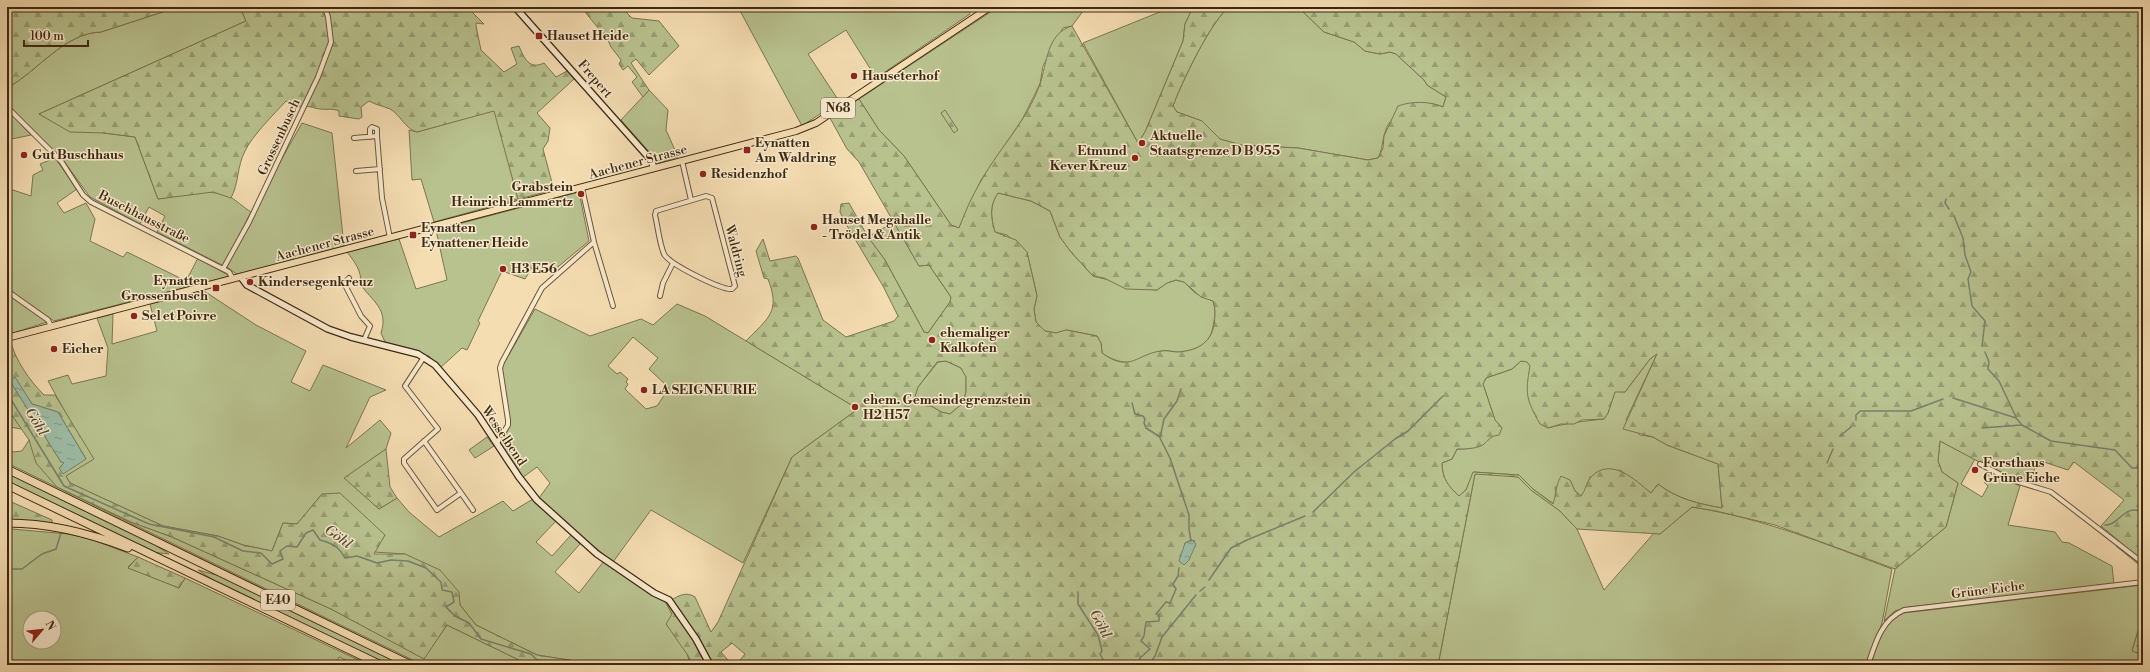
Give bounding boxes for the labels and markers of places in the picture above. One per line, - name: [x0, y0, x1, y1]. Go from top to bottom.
- place label: Hauset Heide: [547, 28, 629, 44]
- marker: Hauset Heide: [534, 31, 544, 41]
- place label: Hauseterhof: [862, 68, 940, 84]
- marker: Hauseterhof: [849, 71, 859, 81]
- place label: Aktuelle Staatsgrenze D B 955: [1149, 128, 1280, 159]
- place label: Eynatten Am Waldring: [754, 135, 837, 166]
- marker: Aktuelle Staatsgrenze D B 955: [1137, 138, 1147, 148]
- place label: Etmund Kever Kreuz: [1050, 143, 1127, 174]
- marker: Eynatten Am Waldring: [742, 145, 752, 155]
- place label: Gut Buschhaus: [32, 147, 124, 163]
- marker: Gut Buschhaus: [19, 150, 29, 160]
- marker: Etmund Kever Kreuz: [1130, 153, 1140, 163]
- place label: Residenzhof: [711, 166, 788, 182]
- marker: Residenzhof: [698, 169, 708, 179]
- place label: Grabstein Heinrich Lammertz: [451, 179, 573, 210]
- marker: Grabstein Heinrich Lammertz: [576, 189, 586, 199]
- place label: Hauset Megahalle - Trödel & Antik: [822, 212, 931, 243]
- place label: Eynatten Eynattener Heide: [421, 220, 528, 251]
- marker: Hauset Megahalle - Trödel & Antik: [809, 222, 819, 232]
- marker: Eynatten Eynattener Heide: [408, 230, 418, 240]
- place label: H3 E56: [511, 261, 557, 277]
- marker: H3 E56: [498, 264, 508, 274]
- place label: Eynatten Grossenbusch: [121, 273, 208, 304]
- place label: Kindersegenkreuz: [258, 274, 373, 290]
- marker: Kindersegenkreuz: [245, 277, 255, 287]
- marker: Eynatten Grossenbusch: [211, 283, 221, 293]
- place label: Sel et Poivre: [142, 308, 216, 324]
- marker: Sel et Poivre: [129, 311, 139, 321]
- place label: ehemaliger Kalkofen: [940, 325, 1011, 356]
- marker: ehemaliger Kalkofen: [927, 335, 937, 345]
- place label: Eicher: [62, 341, 104, 357]
- marker: Eicher: [49, 344, 59, 354]
- place label: LA SEIGNEURIE: [652, 382, 757, 398]
- marker: LA SEIGNEURIE: [639, 385, 649, 395]
- place label: ehem. Gemeindegrenzstein H2 H57: [863, 392, 1031, 423]
- marker: ehem. Gemeindegrenzstein H2 H57: [850, 402, 860, 412]
- place label: Forsthaus Grüne Eiche: [1983, 455, 2060, 486]
- marker: Forsthaus Grüne Eiche: [1970, 465, 1980, 475]

